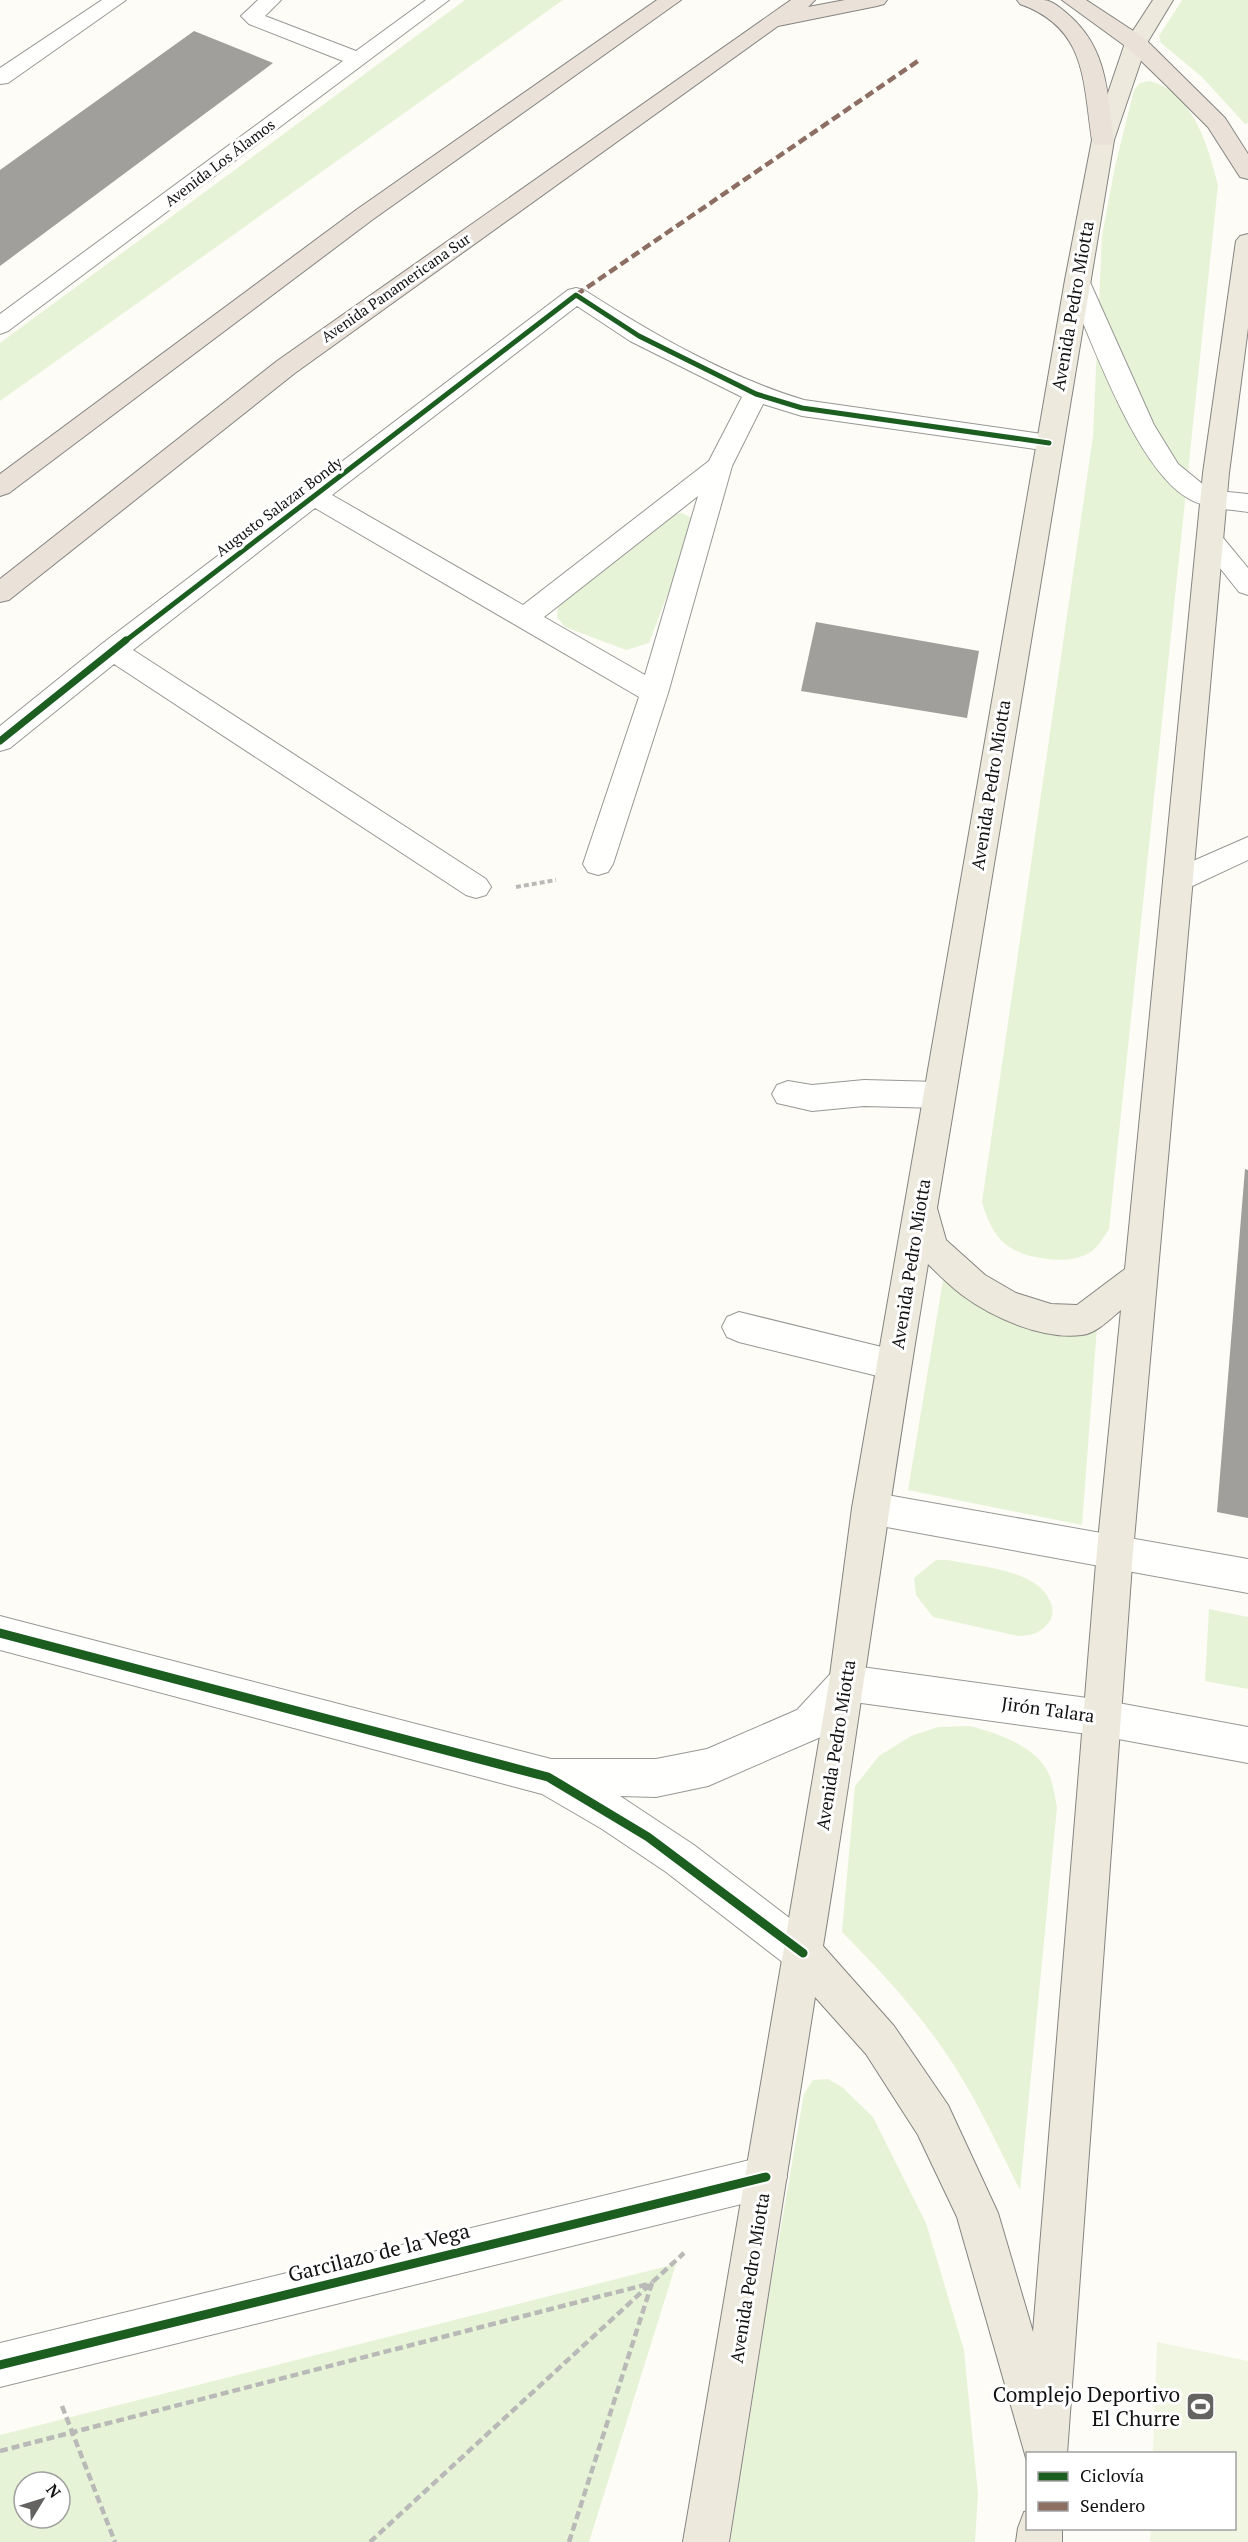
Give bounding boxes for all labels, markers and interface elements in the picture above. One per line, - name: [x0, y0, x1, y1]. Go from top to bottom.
- street label: Avenida Los Álamos: [160, 114, 279, 210]
- street label: Avenida Pedro Miotta: [1045, 219, 1099, 393]
- street label: Avenida Panamericana Sur: [317, 228, 474, 346]
- street label: Augusto Salazar Bondy: [211, 452, 346, 560]
- street label: Avenida Pedro Miotta: [965, 698, 1015, 872]
- street label: Avenida Pedro Miotta: [885, 1177, 935, 1351]
- street label: Avenida Pedro Miotta: [810, 1658, 860, 1832]
- street label: Jirón Talara: [1000, 1691, 1096, 1727]
- street label: Avenida Pedro Miotta: [724, 2191, 774, 2365]
- street label: Garcilazo de la Vega: [285, 2216, 473, 2288]
- place label: Complejo Deportivo El Churre: [993, 2380, 1180, 2432]
- sports icon: Complejo Deportivo El Churre: [1185, 2391, 1217, 2423]
- legend: [1026, 2452, 1236, 2530]
- text: Ciclovía: [1080, 2463, 1144, 2487]
- north arrow: [12, 2470, 72, 2530]
- text: N: [41, 2479, 66, 2502]
- text: Sendero: [1080, 2493, 1145, 2517]

